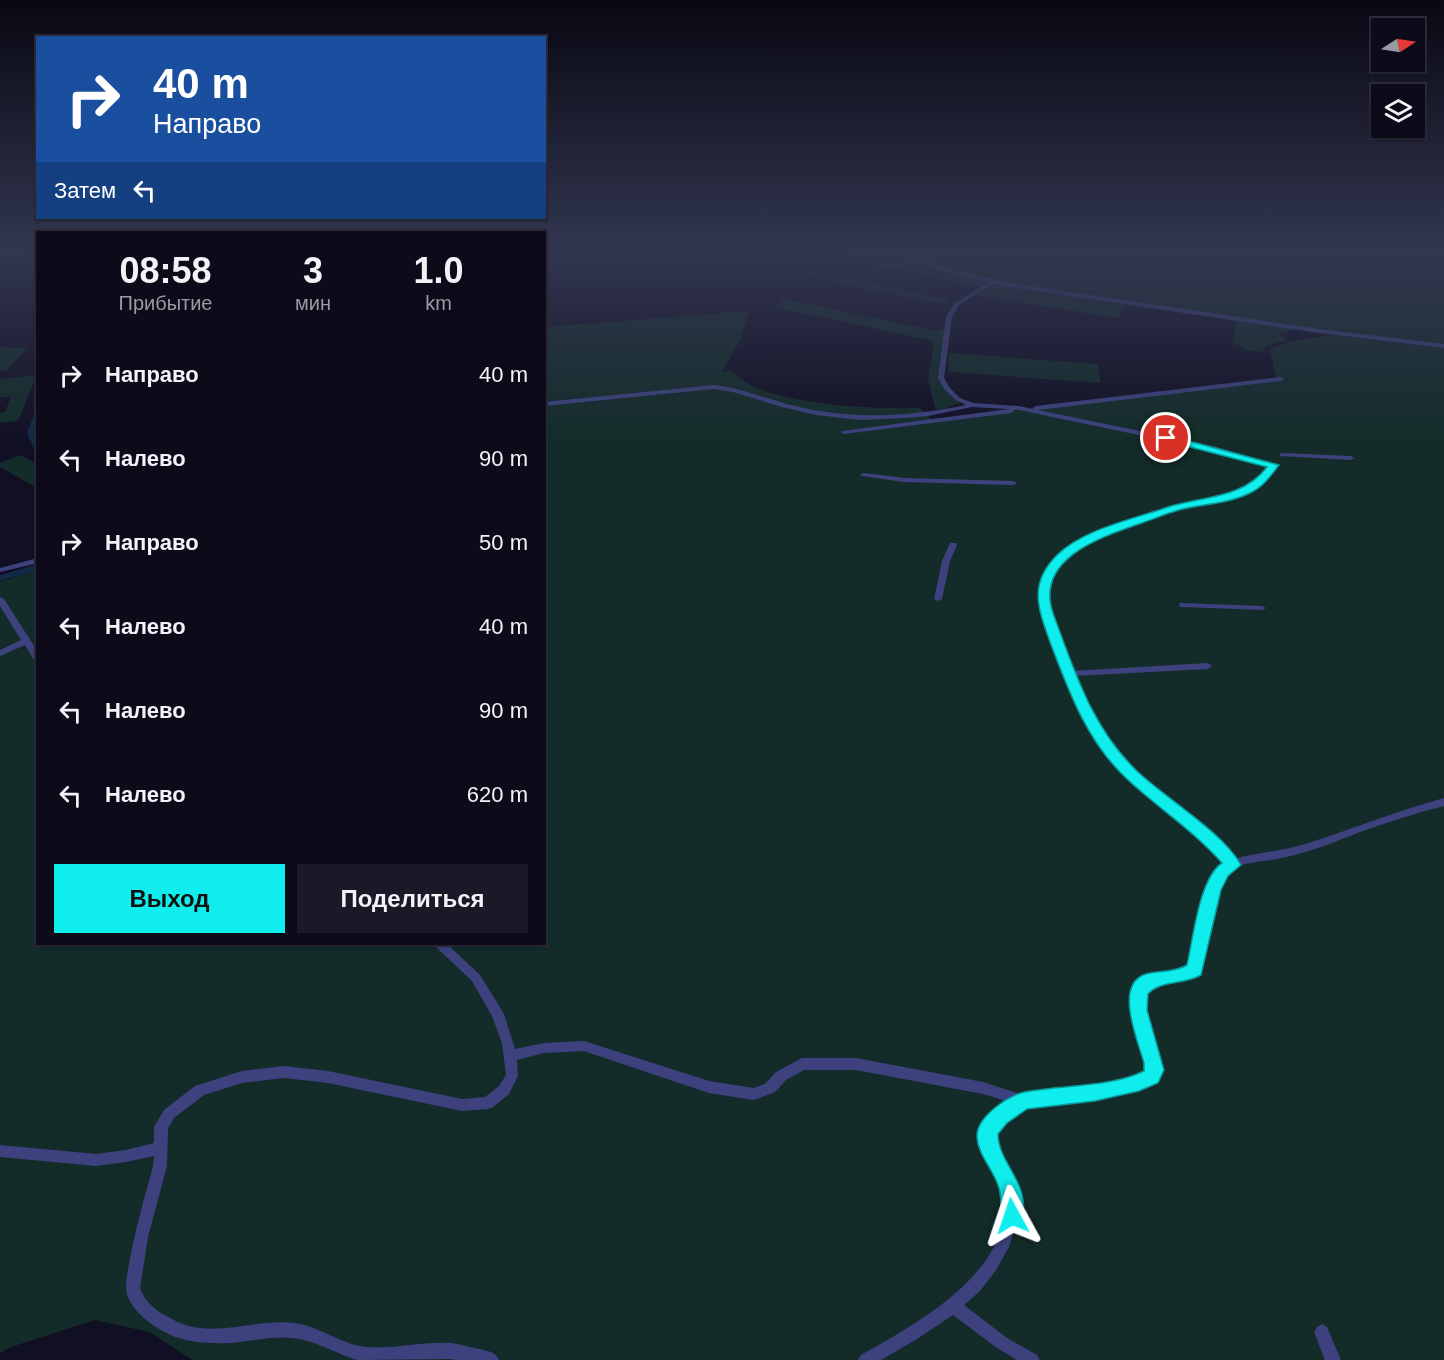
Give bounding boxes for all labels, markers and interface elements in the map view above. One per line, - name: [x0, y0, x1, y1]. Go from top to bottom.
- north arrow: [1371, 18, 1425, 72]
- map controls: [1371, 18, 1425, 138]
- icon: right: [54, 60, 132, 138]
- text: 40 m: [153, 60, 249, 107]
- button: layers: [1371, 84, 1425, 138]
- text: Направо: [153, 109, 261, 139]
- icon: left: [128, 174, 161, 207]
- text: Затем: [54, 178, 116, 203]
- text: 08:58: [119, 250, 212, 291]
- text: 3: [303, 250, 323, 291]
- text: 1.0: [413, 250, 463, 291]
- text: Прибытие: [119, 292, 212, 314]
- text: мин: [295, 292, 331, 314]
- text: km: [425, 292, 452, 314]
- icon: right: [54, 359, 87, 392]
- text: Направо: [105, 362, 199, 387]
- text: 40 m: [479, 362, 528, 387]
- pin: [1140, 412, 1191, 463]
- icon: arrive: [1149, 421, 1182, 454]
- icon: left: [54, 443, 87, 476]
- text: Налево: [105, 446, 186, 471]
- text: 90 m: [479, 446, 528, 471]
- icon: right: [54, 527, 87, 560]
- text: Направо: [105, 530, 199, 555]
- text: 50 m: [479, 530, 528, 555]
- icon: left: [54, 611, 87, 644]
- text: Налево: [105, 614, 186, 639]
- text: 40 m: [479, 614, 528, 639]
- icon: left: [54, 695, 87, 728]
- text: Налево: [105, 698, 186, 723]
- text: 90 m: [479, 698, 528, 723]
- icon: left: [54, 779, 87, 812]
- text: Налево: [105, 782, 186, 807]
- text: 620 m: [467, 782, 528, 807]
- button: Выход: [54, 864, 285, 933]
- button: Поделиться: [297, 864, 528, 933]
- position arrow: [980, 1184, 1044, 1248]

